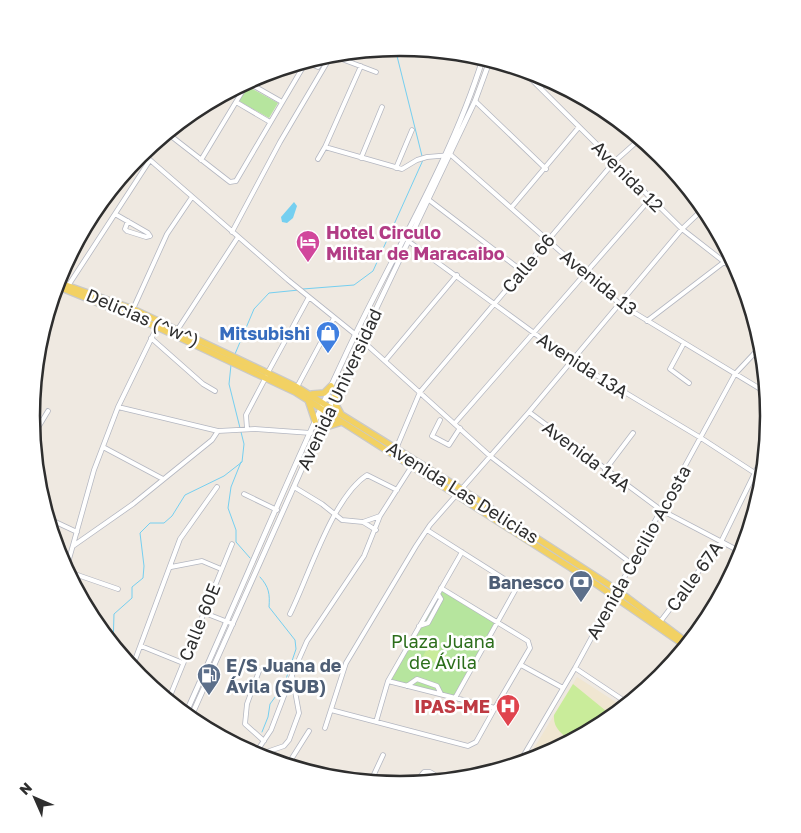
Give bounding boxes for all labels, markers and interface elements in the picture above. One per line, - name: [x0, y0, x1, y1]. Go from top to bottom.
- street label: Avenida 12: [588, 136, 668, 216]
- place label: Hotel Circulo Militar de Maracaibo: [326, 221, 505, 264]
- hotel icon: Hotel Circulo Militar de Maracaibo: [295, 229, 321, 263]
- street label: Calle 66: [497, 229, 559, 297]
- street label: Avenida 13: [556, 244, 642, 320]
- street label: Delicias (^w^): [83, 283, 203, 351]
- street label: Avenida Universidad: [292, 305, 386, 473]
- shop icon: Mitsubishi: [315, 320, 341, 354]
- place label: Mitsubishi: [219, 322, 310, 344]
- street label: Avenida 13A: [533, 327, 633, 403]
- street label: Avenida 14A: [539, 416, 635, 496]
- street label: Avenida Las Delicias: [383, 436, 543, 548]
- street label: Avenida Cecilio Acosta: [581, 461, 695, 643]
- street label: Calle 67A: [661, 537, 727, 615]
- bank icon: Banesco: [568, 569, 594, 603]
- place label: Banesco: [488, 571, 564, 593]
- street label: Calle 60E: [173, 580, 225, 664]
- park label: Plaza Juana de Ávila: [391, 630, 495, 673]
- place label: E/S Juana de Ávila (SUB): [226, 654, 342, 697]
- fuel station icon: E/S Juana de Ávila (SUB): [196, 662, 222, 696]
- hospital icon: IPAS-ME: [495, 693, 521, 727]
- place label: IPAS-ME: [414, 695, 490, 717]
- north arrow: [10, 773, 60, 823]
- text: N: [16, 779, 35, 798]

